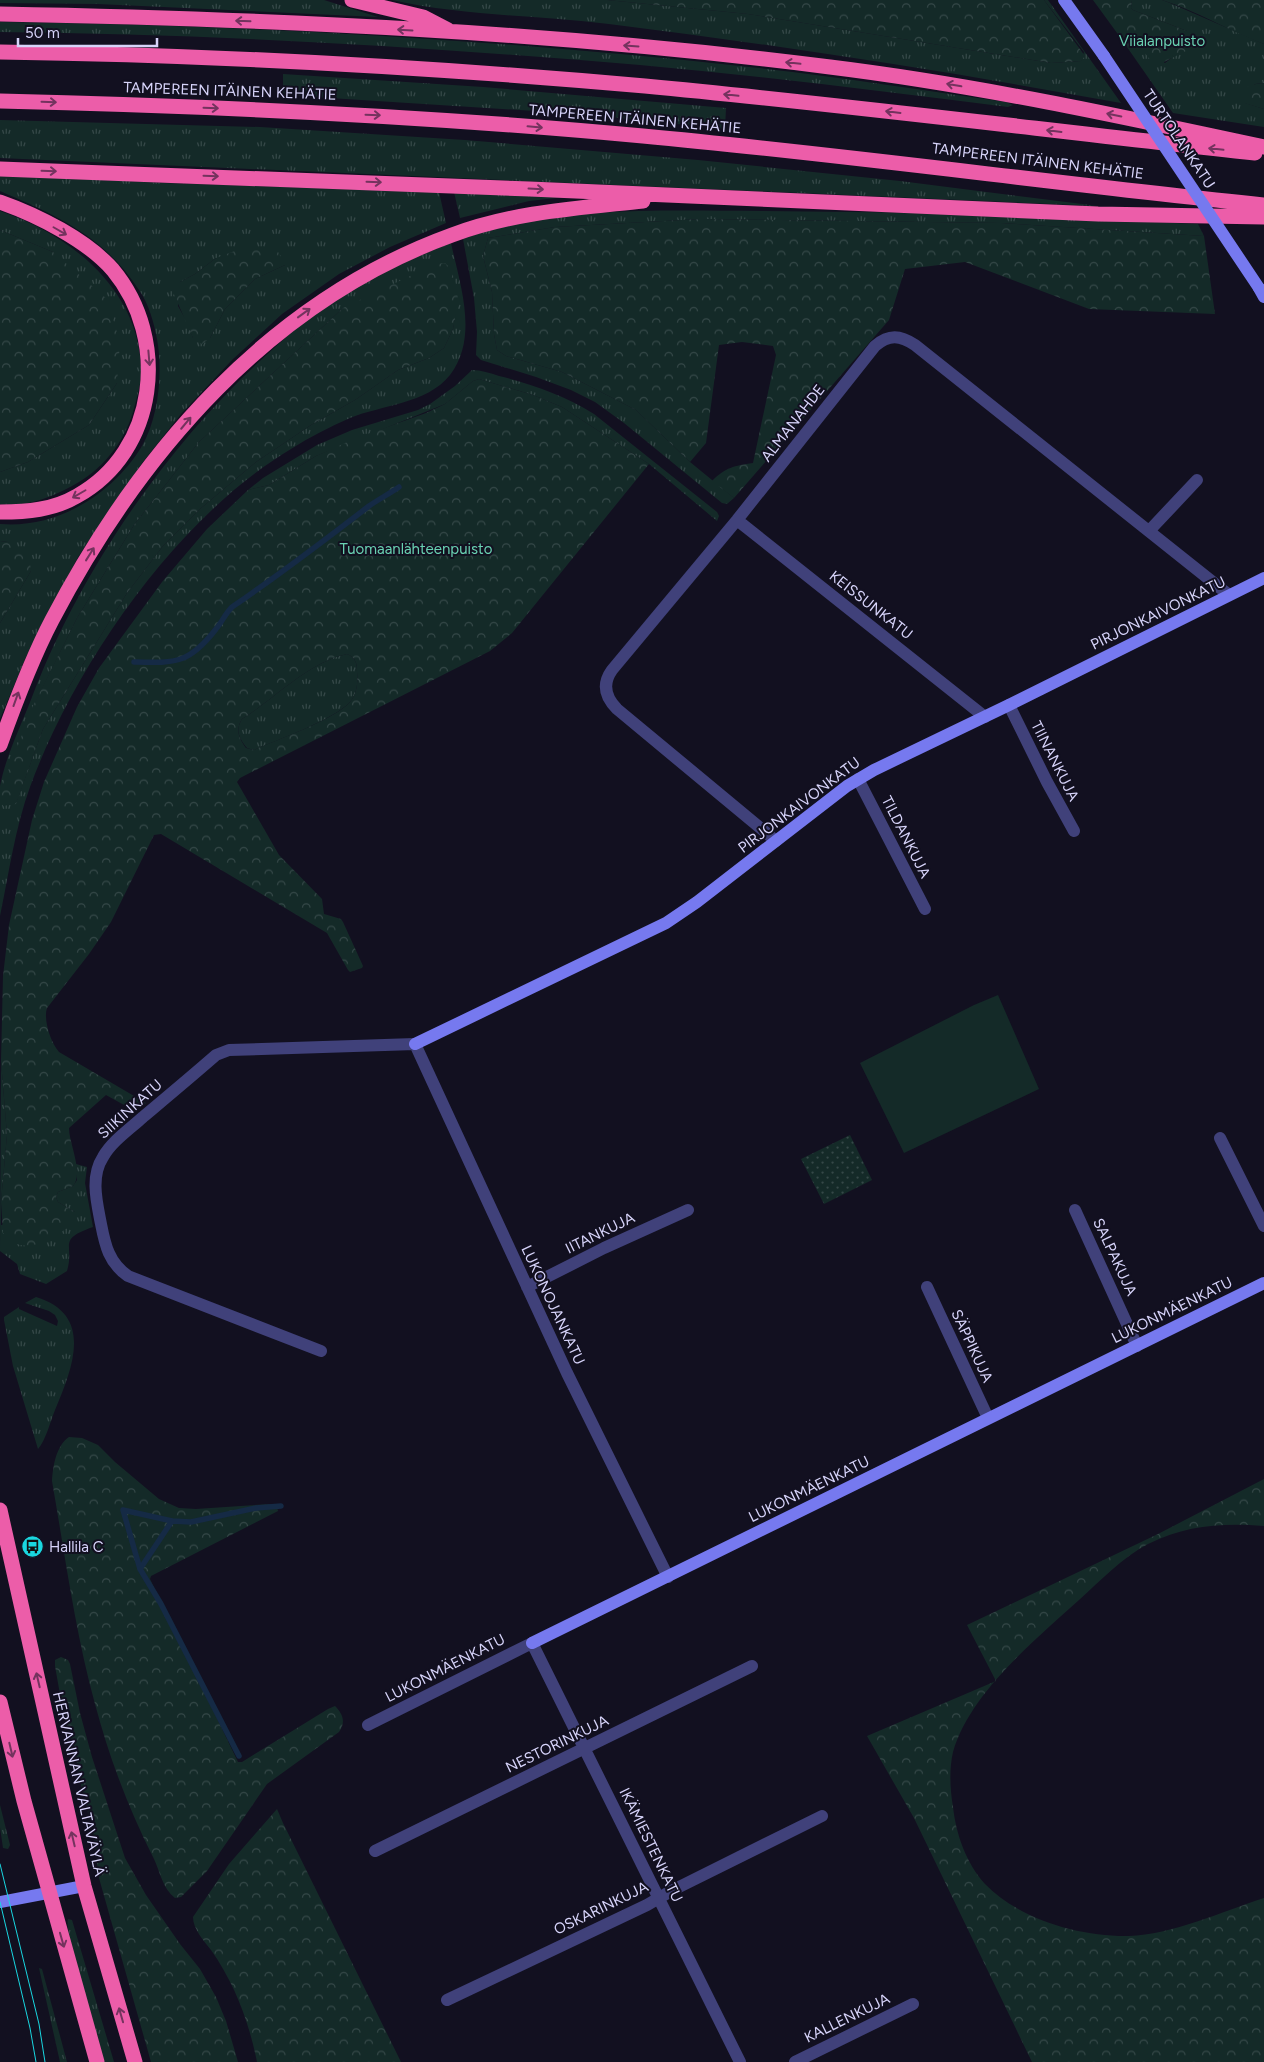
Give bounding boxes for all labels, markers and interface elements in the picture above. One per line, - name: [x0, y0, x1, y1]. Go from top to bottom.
- scale bar: [18, 15, 156, 47]
- one-way arrow: [235, 17, 251, 26]
- text: 50 m: [25, 24, 60, 42]
- one-way arrow: [398, 25, 414, 34]
- park label: Viialanpuisto: [1119, 32, 1205, 50]
- one-way arrow: [624, 42, 640, 51]
- one-way arrow: [785, 58, 801, 68]
- street label: TAMPEREEN ITÄINEN KEHÄTIE: [123, 78, 337, 104]
- one-way arrow: [946, 80, 962, 90]
- street label: TURTOLANKATU: [1139, 86, 1219, 192]
- one-way arrow: [723, 90, 739, 100]
- one-way arrow: [40, 97, 56, 107]
- street label: TAMPEREEN ITÄINEN KEHÄTIE: [528, 101, 742, 137]
- one-way arrow: [203, 103, 219, 112]
- one-way arrow: [885, 107, 901, 117]
- one-way arrow: [365, 110, 381, 119]
- one-way arrow: [1106, 110, 1122, 119]
- one-way arrow: [527, 123, 543, 132]
- one-way arrow: [1046, 126, 1062, 136]
- street label: TAMPEREEN ITÄINEN KEHÄTIE: [931, 139, 1145, 183]
- one-way arrow: [1208, 144, 1224, 154]
- one-way arrow: [40, 166, 56, 175]
- one-way arrow: [202, 171, 219, 181]
- one-way arrow: [365, 178, 381, 187]
- one-way arrow: [528, 184, 544, 194]
- one-way arrow: [52, 226, 66, 236]
- one-way arrow: [297, 308, 311, 318]
- one-way arrow: [144, 349, 153, 365]
- street label: ALMANAHDE: [757, 381, 829, 465]
- one-way arrow: [180, 417, 191, 430]
- one-way arrow: [72, 490, 86, 500]
- park label: Tuomaanlähteenpuisto: [340, 540, 493, 558]
- one-way arrow: [85, 548, 95, 562]
- street label: KEISSUNKATU: [826, 567, 916, 643]
- street label: PIRJONKAIVONKATU: [1088, 572, 1228, 654]
- one-way arrow: [12, 692, 21, 707]
- street label: TIINANKUJA: [1027, 718, 1083, 804]
- street label: PIRJONKAIVONKATU: [734, 753, 864, 857]
- street label: TILDANKUJA: [878, 793, 934, 881]
- street label: SIIKINKATU: [94, 1075, 166, 1143]
- street label: IITANKUJA: [562, 1209, 638, 1257]
- street label: SALPAKUJA: [1089, 1215, 1141, 1299]
- street label: LUKONOJANKATU: [517, 1242, 589, 1368]
- street label: LUKONMÄENKATU: [1109, 1273, 1235, 1347]
- street label: SÄPPIKUJA: [947, 1307, 997, 1385]
- street label: LUKONMÄENKATU: [746, 1452, 872, 1526]
- bus stop icon: Hallila C: [21, 1535, 45, 1559]
- place label: Hallila C: [49, 1538, 104, 1556]
- street label: LUKONMÄENKATU: [382, 1630, 508, 1706]
- one-way arrow: [33, 1673, 42, 1689]
- street label: HERVANNAN VALTAVÄYLÄ: [49, 1690, 109, 1878]
- street label: NESTORINKUJA: [503, 1711, 611, 1777]
- one-way arrow: [7, 1741, 16, 1757]
- street label: IKÄMIESTENKATU: [616, 1785, 686, 1905]
- one-way arrow: [68, 1831, 77, 1847]
- street label: OSKARINKUJA: [551, 1877, 651, 1939]
- one-way arrow: [58, 1931, 68, 1947]
- street label: KALLENKUJA: [801, 1990, 893, 2046]
- one-way arrow: [116, 2008, 126, 2024]

